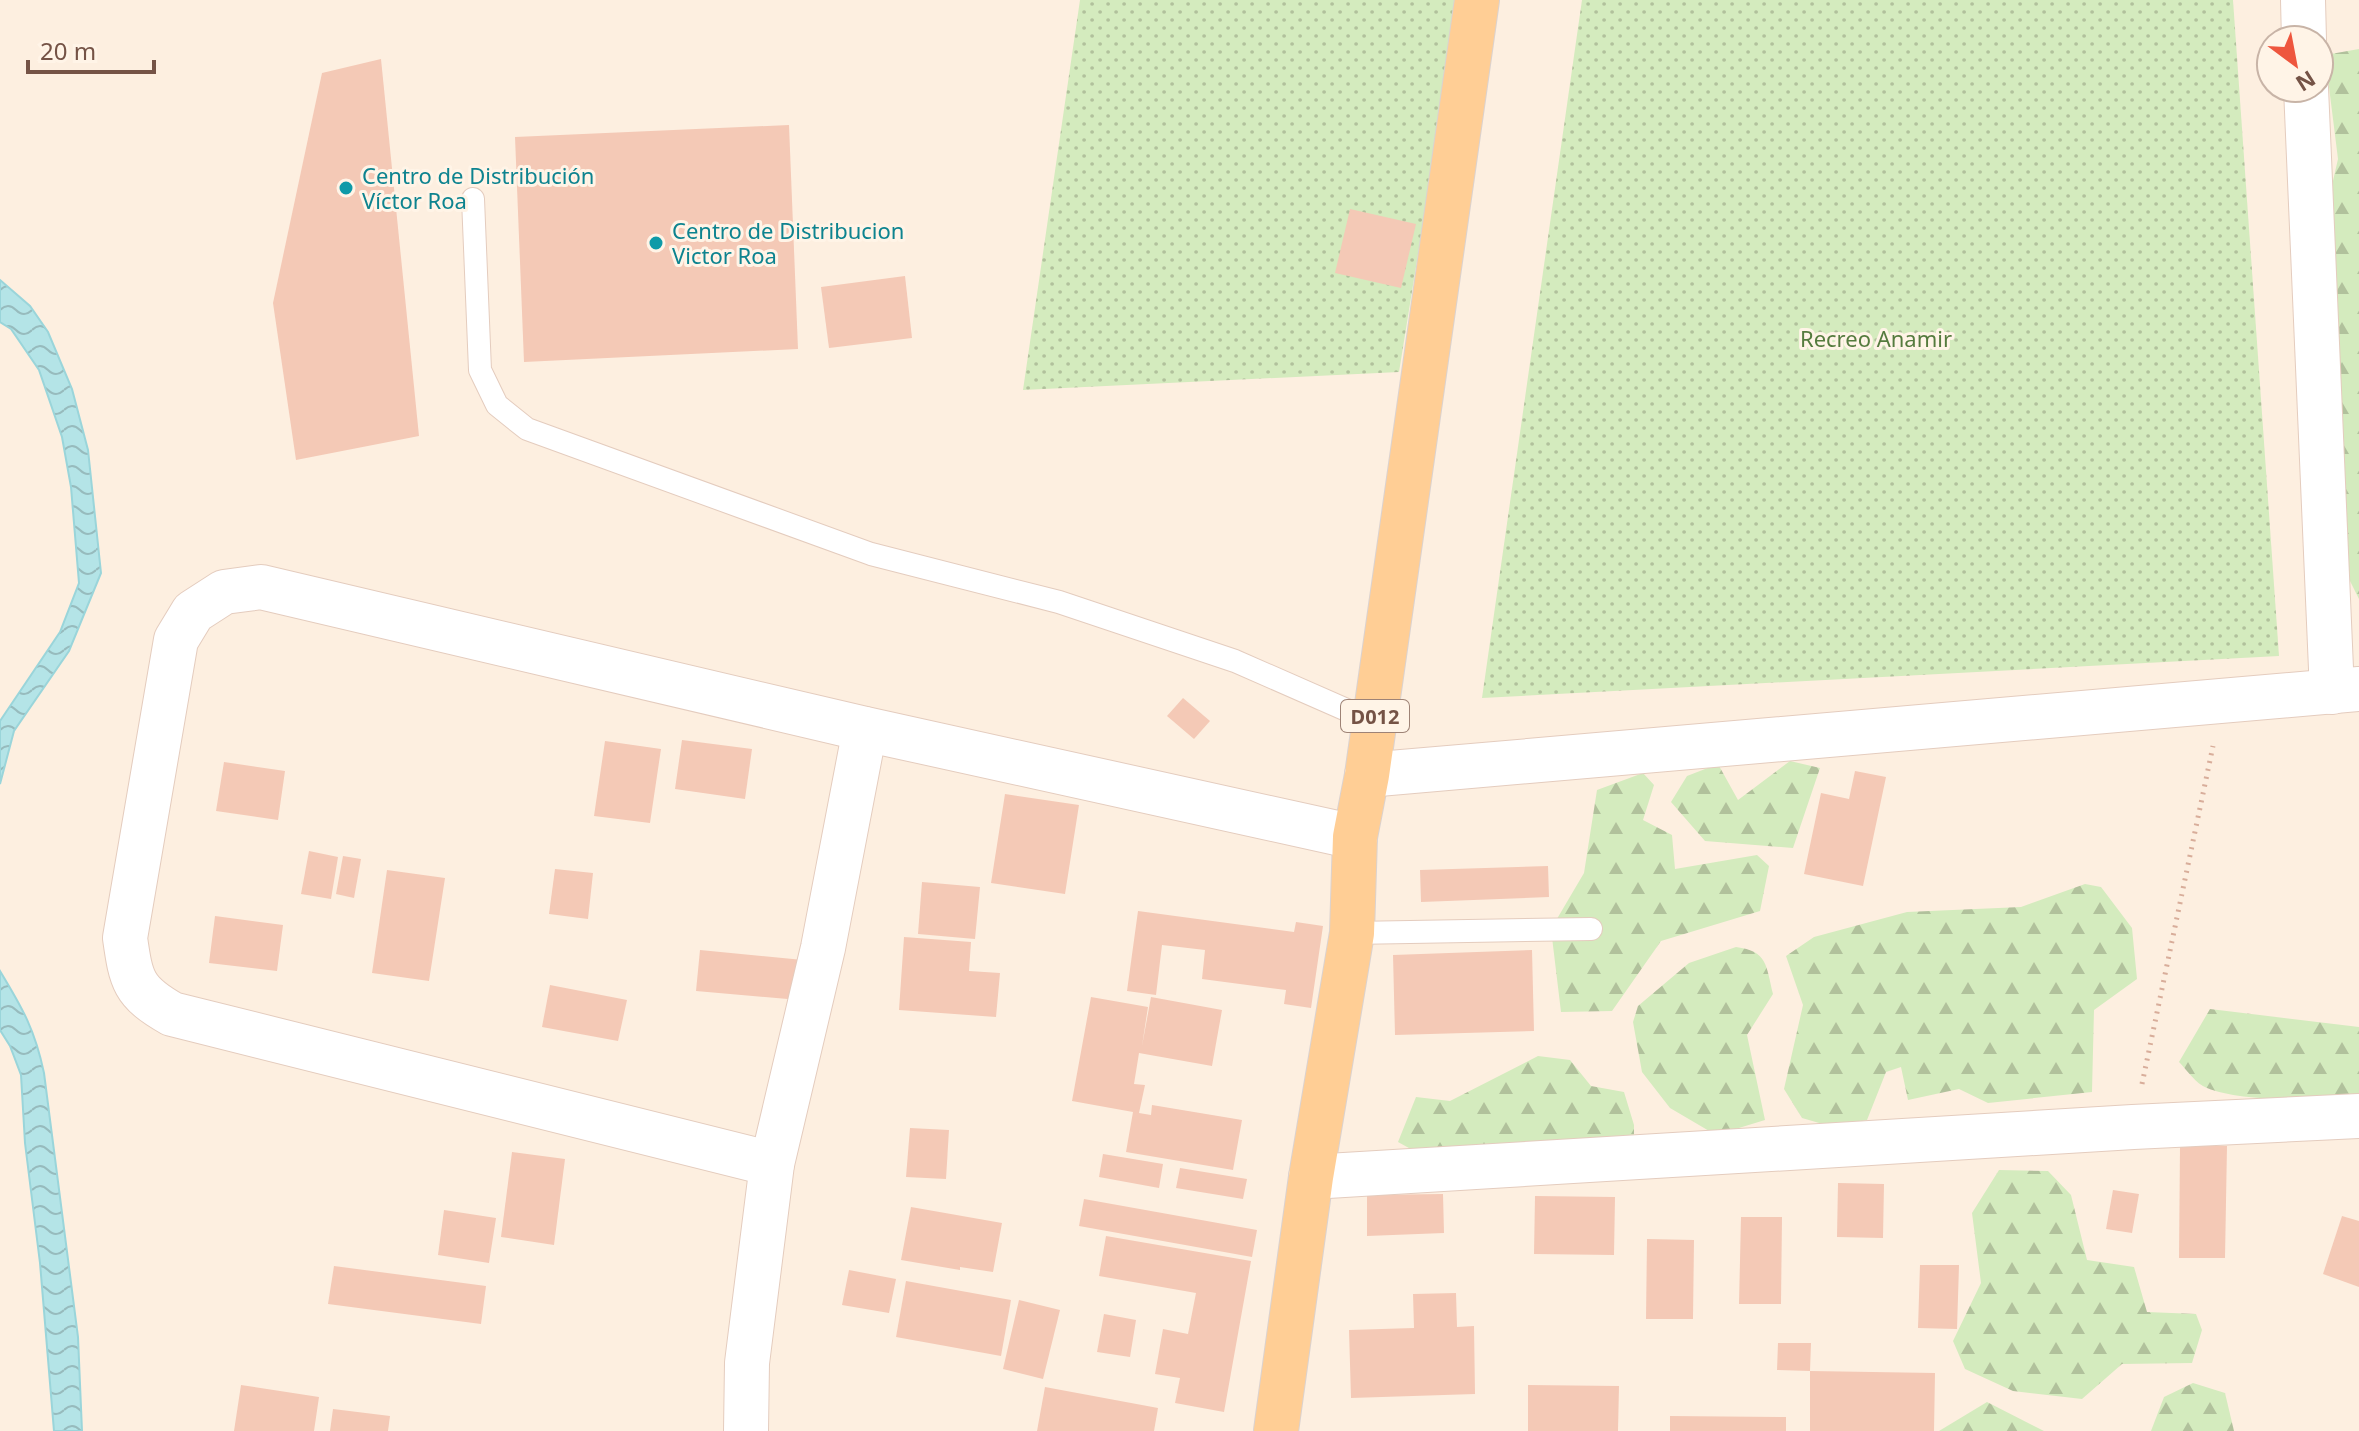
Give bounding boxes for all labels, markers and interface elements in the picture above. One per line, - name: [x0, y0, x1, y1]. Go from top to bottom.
- scale bar: [28, 24, 154, 74]
- north arrow: [2255, 24, 2335, 104]
- text: 20 m: [40, 34, 96, 67]
- text: N: [2291, 64, 2322, 99]
- place label: Centro de Distribución Víctor Roa: [362, 160, 594, 215]
- marker: Centro de Distribución Víctor Roa: [337, 179, 355, 197]
- place label: Centro de Distribucion Victor Roa: [672, 215, 904, 270]
- marker: Centro de Distribucion Victor Roa: [647, 234, 665, 252]
- park label: Recreo Anamir: [1800, 323, 1952, 353]
- road number: D012: [1341, 700, 1409, 732]

